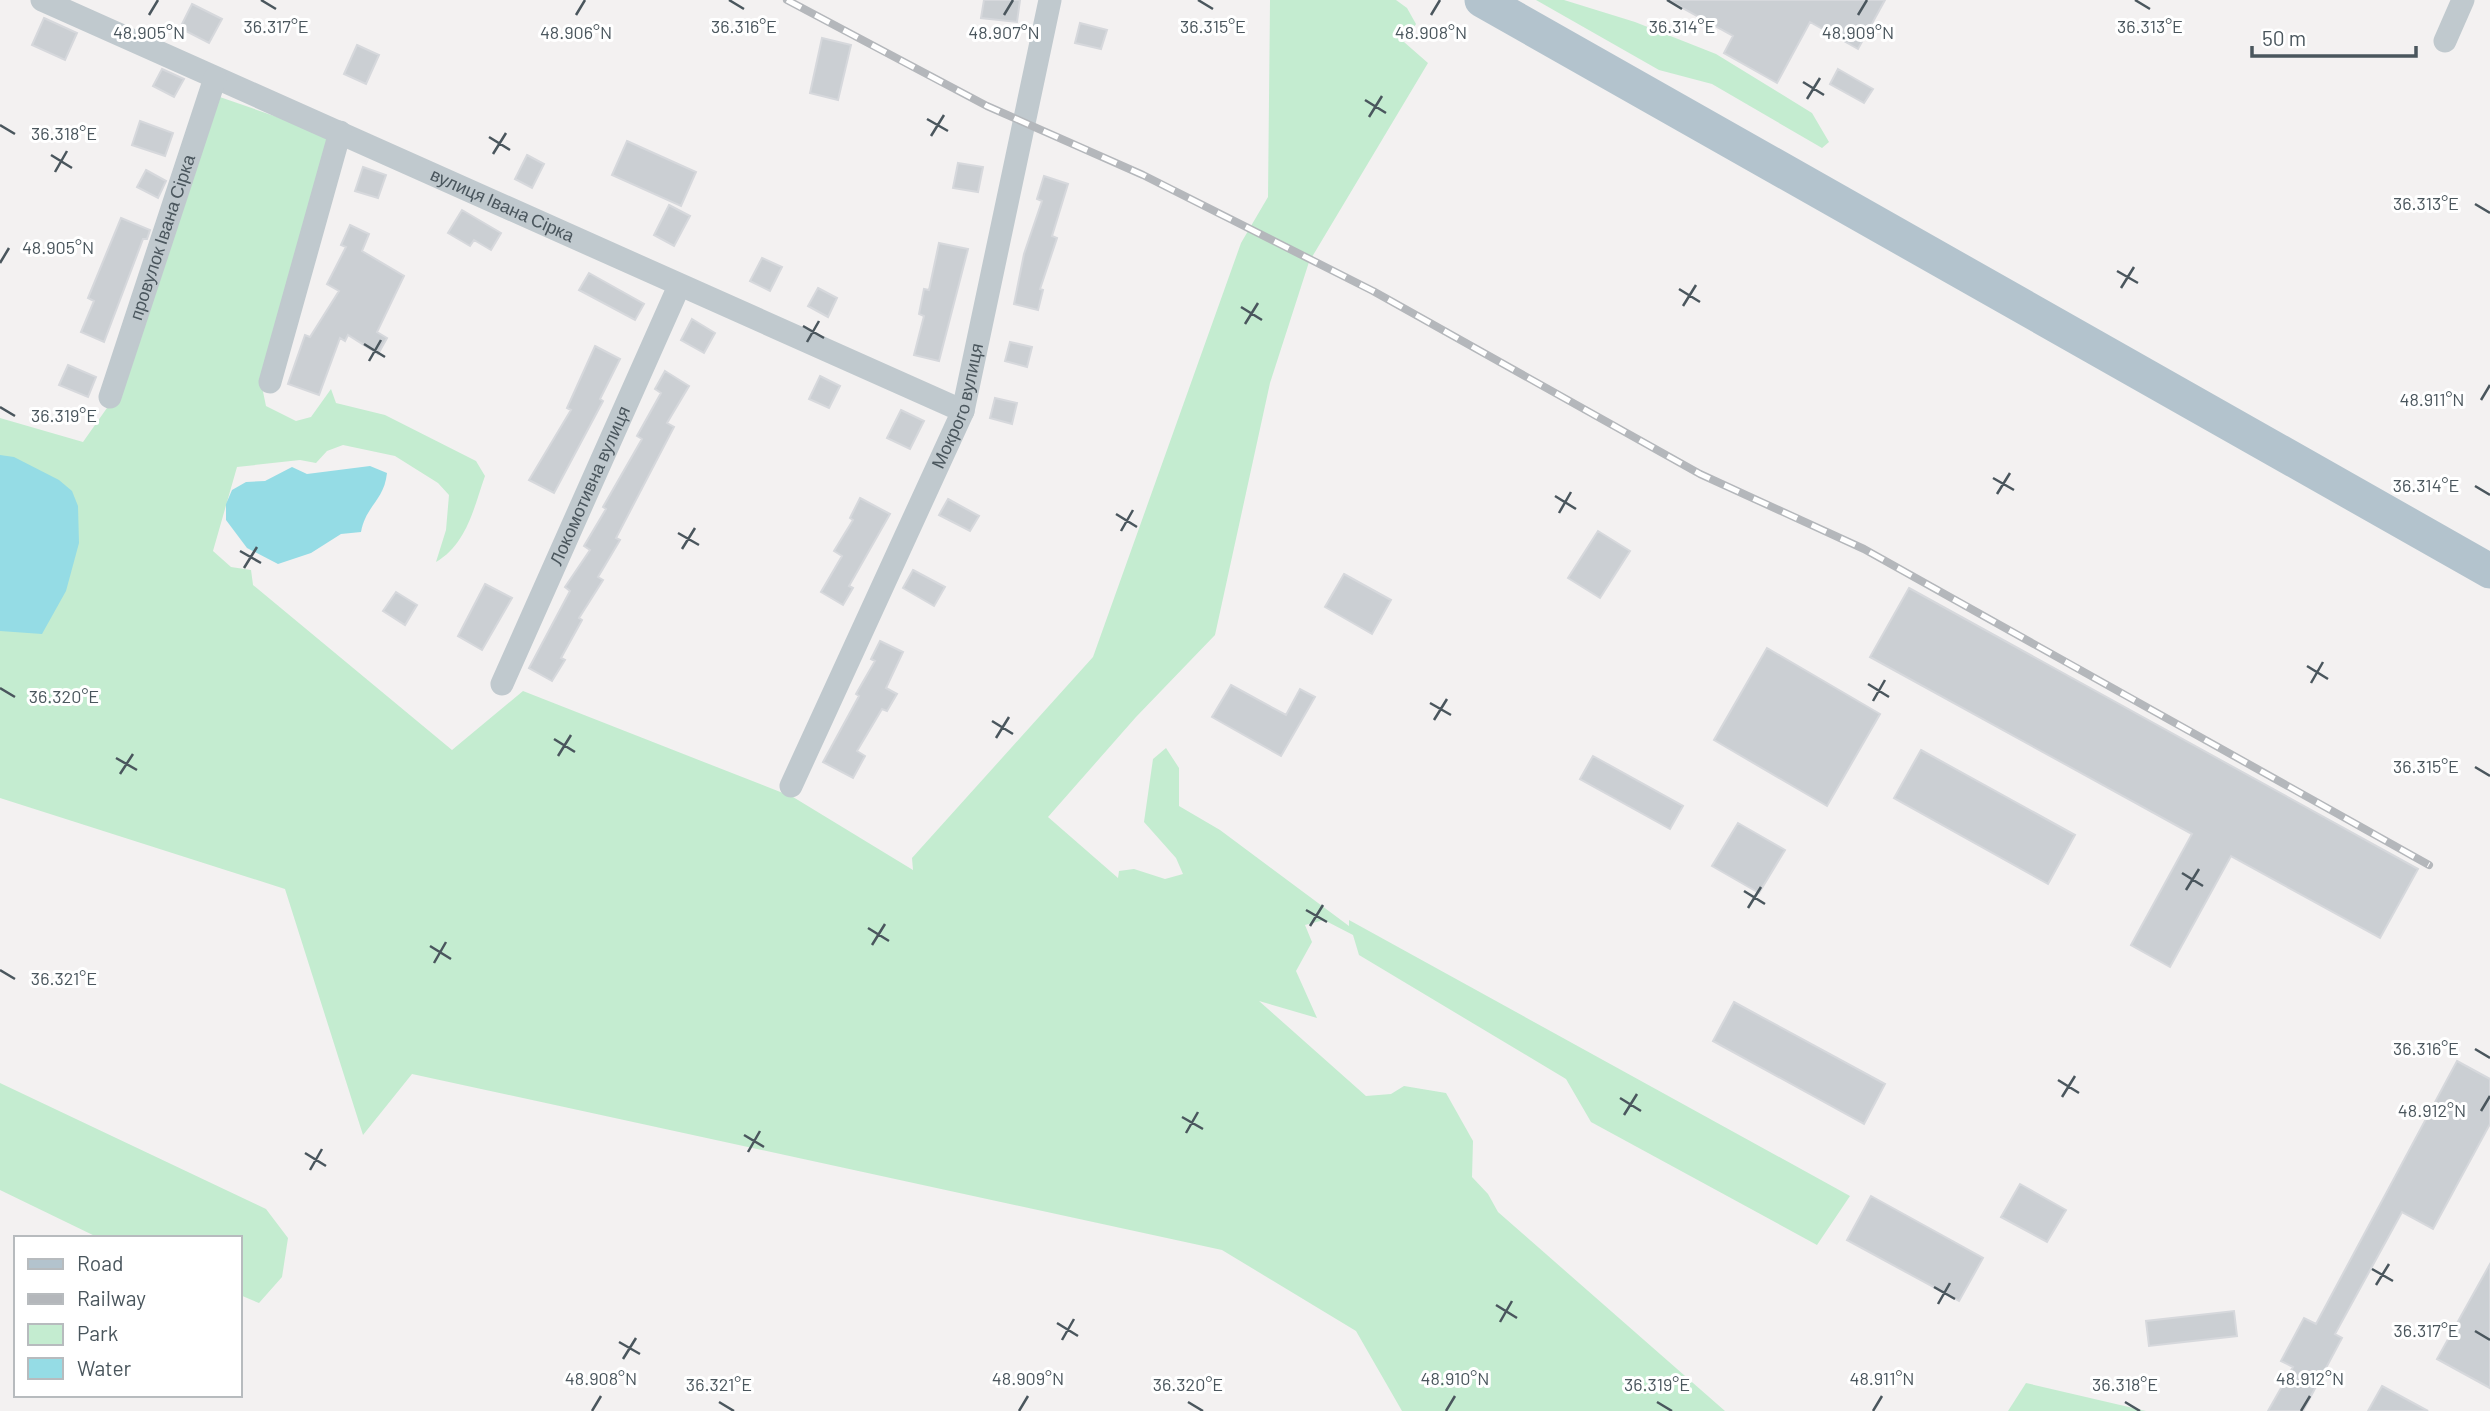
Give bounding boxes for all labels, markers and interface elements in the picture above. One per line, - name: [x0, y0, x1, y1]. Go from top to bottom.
- scale bar: [2252, 14, 2416, 58]
- text: 36.317°E: [243, 15, 309, 37]
- text: 36.316°E: [711, 15, 777, 37]
- text: 36.315°E: [1180, 15, 1246, 37]
- text: 36.314°E: [1649, 15, 1715, 37]
- text: 36.313°E: [2117, 15, 2183, 37]
- text: 48.905°N: [113, 21, 185, 43]
- text: 48.906°N: [540, 21, 612, 43]
- text: 48.907°N: [968, 21, 1040, 43]
- text: 48.908°N: [1395, 21, 1467, 43]
- text: 48.909°N: [1822, 21, 1894, 43]
- text: 50 m: [2262, 25, 2306, 50]
- text: 36.318°E: [31, 122, 97, 144]
- street label: провулок Івана Сірка: [124, 151, 199, 323]
- street label: вулиця Івана Сірка: [427, 163, 579, 247]
- text: 36.313°E: [2393, 192, 2459, 214]
- text: 48.905°N: [22, 236, 94, 258]
- street label: Мокрого вулиця: [926, 341, 987, 472]
- text: 48.911°N: [2400, 388, 2465, 410]
- street label: Локомотивна вулиця: [544, 402, 634, 568]
- text: 36.319°E: [31, 404, 97, 426]
- text: 36.314°E: [2393, 474, 2459, 496]
- text: 36.320°E: [29, 685, 99, 707]
- text: 36.315°E: [2393, 755, 2459, 777]
- text: 36.321°E: [31, 967, 97, 989]
- text: 36.316°E: [2393, 1037, 2459, 1059]
- text: 48.912°N: [2398, 1099, 2466, 1121]
- legend: [14, 1236, 242, 1397]
- text: Road: [77, 1250, 123, 1275]
- text: Railway: [77, 1285, 146, 1310]
- text: 36.317°E: [2393, 1319, 2459, 1341]
- text: Park: [77, 1320, 118, 1345]
- text: Water: [77, 1355, 132, 1380]
- text: 48.908°N: [565, 1367, 637, 1389]
- text: 48.909°N: [992, 1367, 1064, 1389]
- text: 48.910°N: [1421, 1367, 1489, 1389]
- text: 48.911°N: [1850, 1367, 1915, 1389]
- text: 48.912°N: [2276, 1367, 2344, 1389]
- text: 36.321°E: [686, 1373, 752, 1395]
- text: 36.320°E: [1153, 1373, 1223, 1395]
- text: 36.319°E: [1624, 1373, 1690, 1395]
- text: 36.318°E: [2092, 1373, 2158, 1395]

